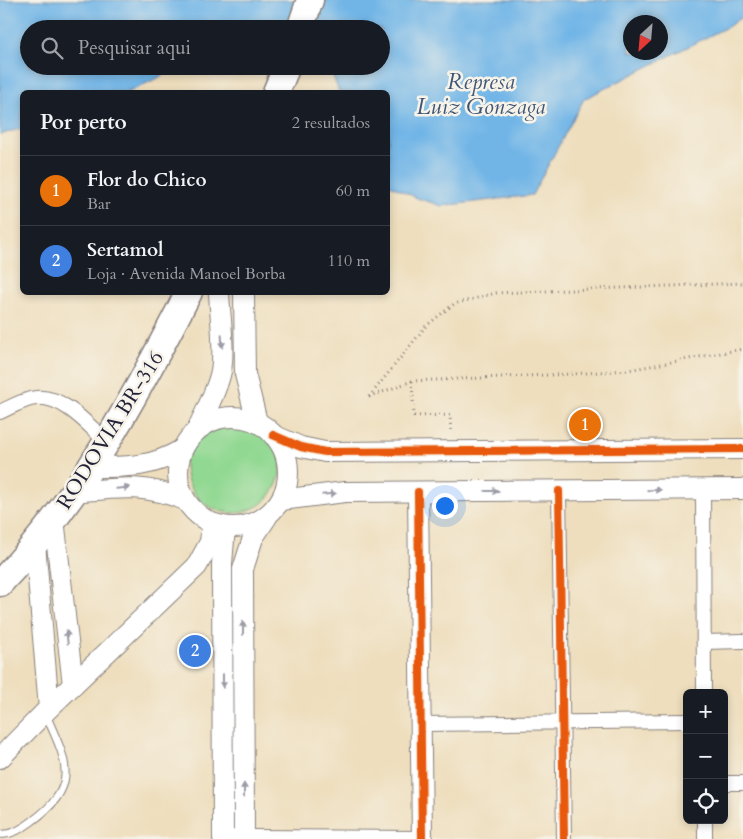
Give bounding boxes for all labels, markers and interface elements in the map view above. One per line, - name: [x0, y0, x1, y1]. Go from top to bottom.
- north arrow: [623, 15, 668, 60]
- search box: [20, 20, 390, 75]
- icon: search: [38, 34, 66, 62]
- text: Pesquisar aqui: [78, 35, 191, 61]
- water label: Represa Luiz Gonzaga: [417, 67, 546, 122]
- text: Por perto: [40, 108, 127, 137]
- text: 2 resultados: [292, 112, 370, 134]
- text: Flor do Chico: [87, 167, 206, 193]
- text: 1: [52, 180, 60, 202]
- text: 60 m: [336, 180, 370, 202]
- text: Bar: [87, 193, 111, 215]
- text: Sertamol: [87, 237, 164, 263]
- text: 2: [52, 250, 60, 272]
- text: 110 m: [328, 250, 370, 272]
- text: Loja · Avenida Manoel Borba: [87, 263, 286, 285]
- one-way arrow: [218, 333, 226, 349]
- street label: RODOVIA BR-316: [50, 346, 171, 515]
- pin: 1: [569, 406, 601, 444]
- one-way arrow: [115, 483, 131, 491]
- one-way arrow: [646, 486, 662, 494]
- one-way arrow: [484, 487, 500, 495]
- one-way arrow: [322, 490, 338, 498]
- your location: [432, 493, 458, 519]
- one-way arrow: [239, 620, 247, 636]
- one-way arrow: [63, 628, 71, 644]
- pin: 2: [179, 632, 211, 670]
- one-way arrow: [219, 673, 227, 689]
- map controls: [683, 689, 728, 824]
- button: +: [683, 689, 728, 734]
- button: −: [683, 734, 728, 779]
- button: locate: [683, 779, 728, 824]
- one-way arrow: [240, 782, 248, 798]

